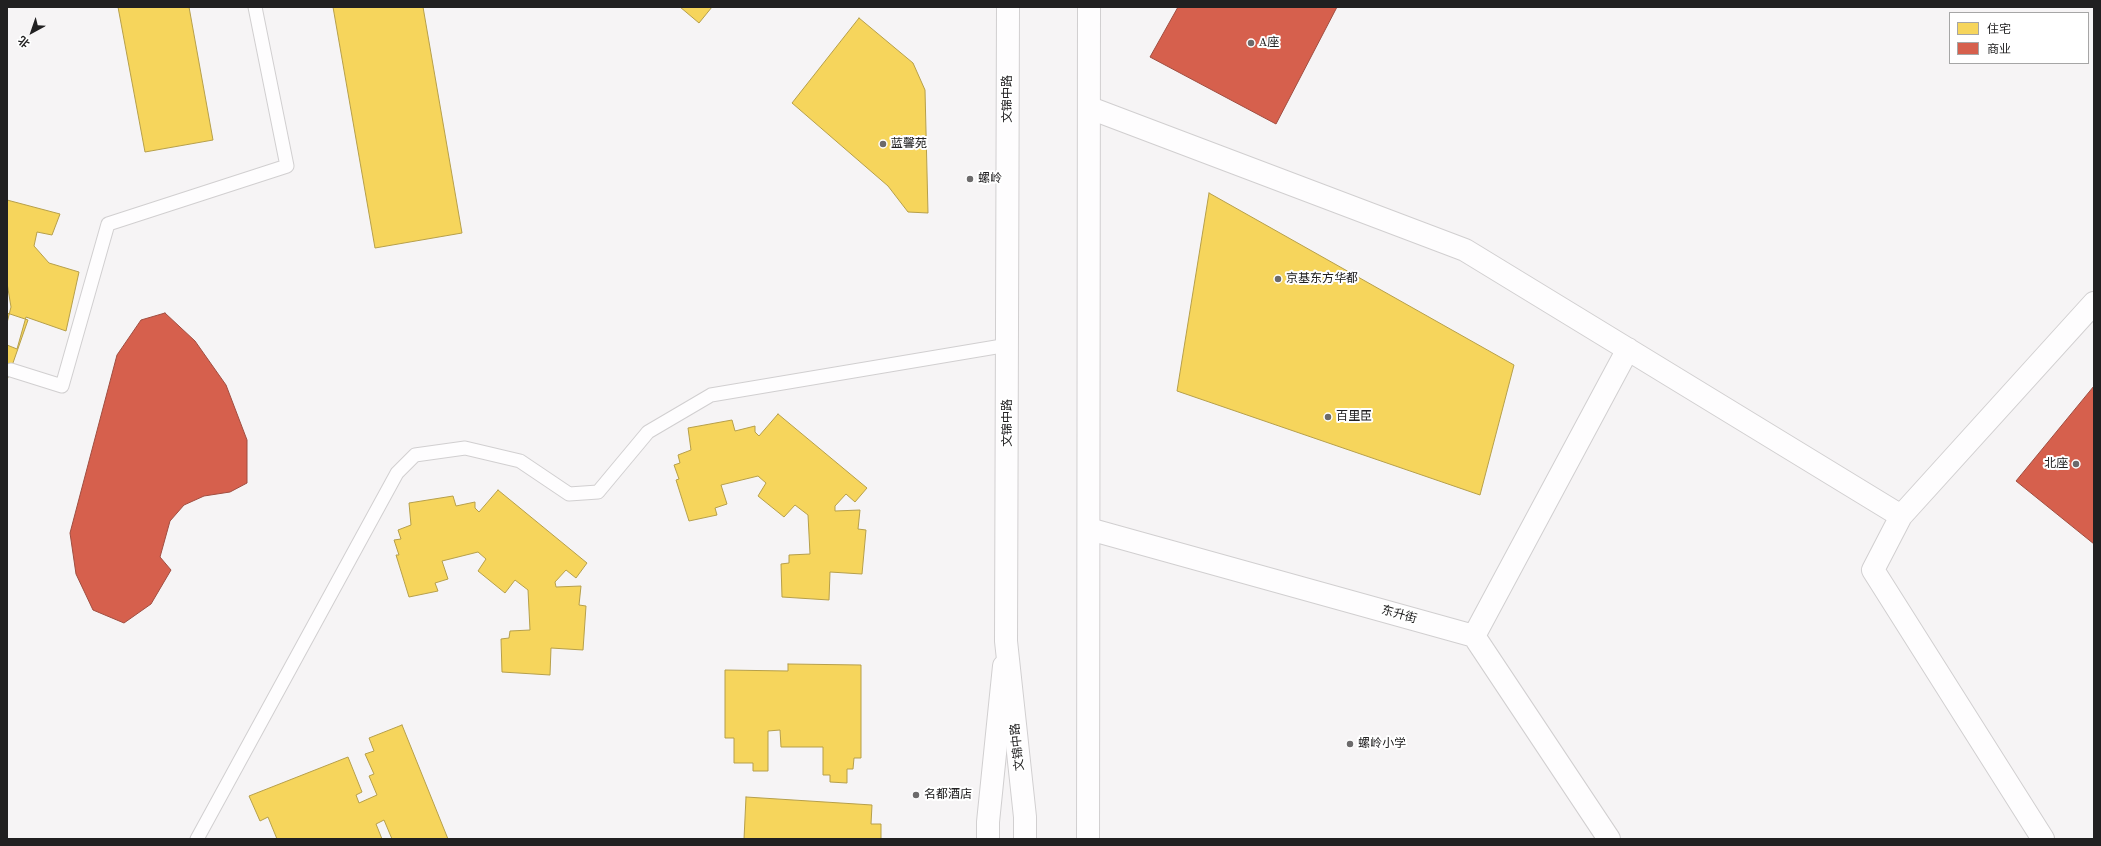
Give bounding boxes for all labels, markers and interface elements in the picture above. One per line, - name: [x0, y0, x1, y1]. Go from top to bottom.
- north arrow: [12, 12, 52, 52]
- legend: [1949, 12, 2089, 64]
- text: 住宅: [1987, 21, 2011, 37]
- text: 北: [15, 32, 33, 51]
- place label: A座: [1259, 36, 1279, 50]
- marker: A座: [1246, 38, 1256, 48]
- text: 商业: [1987, 41, 2011, 57]
- street label: 文锦中路: [1001, 75, 1015, 123]
- place label: 蓝馨苑: [891, 137, 927, 151]
- marker: 蓝馨苑: [878, 139, 888, 149]
- place label: 螺岭: [978, 172, 1002, 186]
- marker: 螺岭: [965, 174, 975, 184]
- place label: 京基东方华都: [1286, 272, 1358, 286]
- marker: 京基东方华都: [1273, 274, 1283, 284]
- street label: 文锦中路: [1001, 399, 1015, 447]
- place label: 百里臣: [1336, 410, 1372, 424]
- marker: 百里臣: [1323, 412, 1333, 422]
- place label: 北座: [2044, 457, 2068, 471]
- marker: 北座: [2071, 459, 2081, 469]
- street label: 东升街: [1380, 603, 1418, 627]
- street label: 文锦中路: [1008, 722, 1028, 772]
- place label: 螺岭小学: [1358, 737, 1406, 751]
- marker: 螺岭小学: [1345, 739, 1355, 749]
- place label: 名都酒店: [924, 788, 972, 802]
- marker: 名都酒店: [911, 790, 921, 800]

